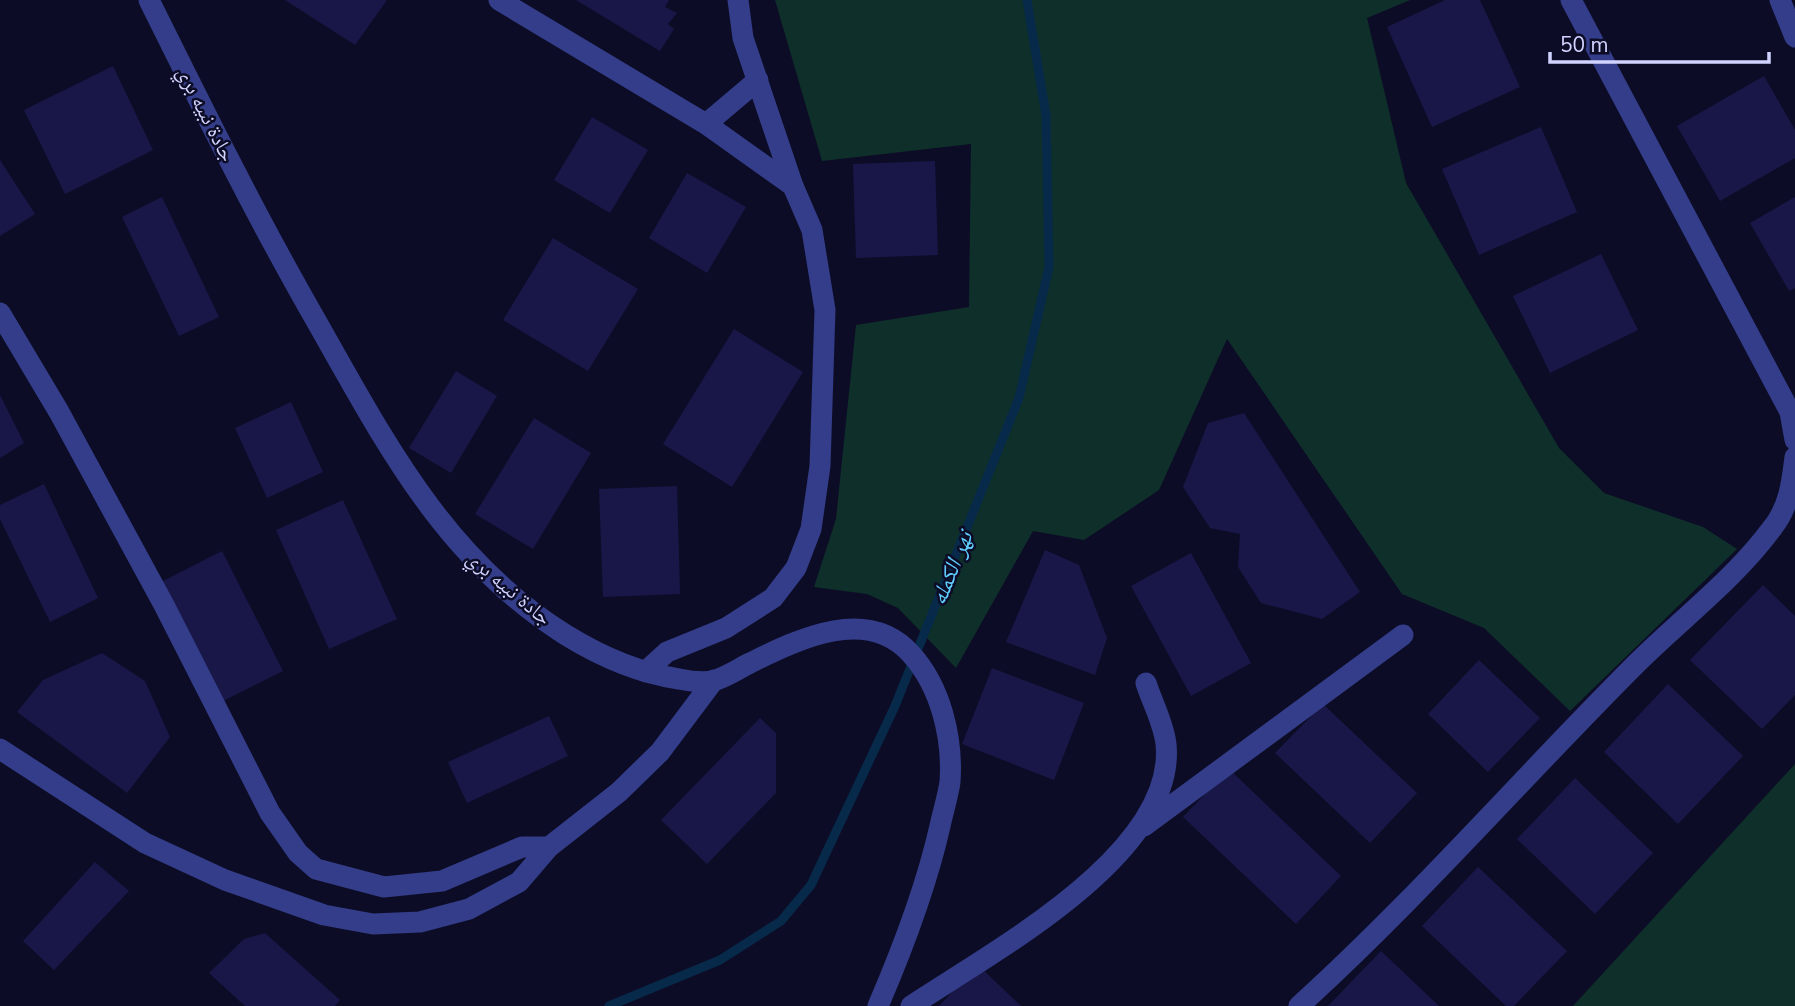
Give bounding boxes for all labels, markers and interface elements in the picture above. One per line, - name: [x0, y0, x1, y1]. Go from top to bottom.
- scale bar: [1550, 21, 1769, 65]
- text: 50 m: [1560, 31, 1609, 59]
- street label: جادة نبيه بري: [168, 62, 242, 167]
- water label: نهر الكمله: [923, 524, 981, 610]
- street label: جادة نبيه بري: [459, 544, 557, 634]

